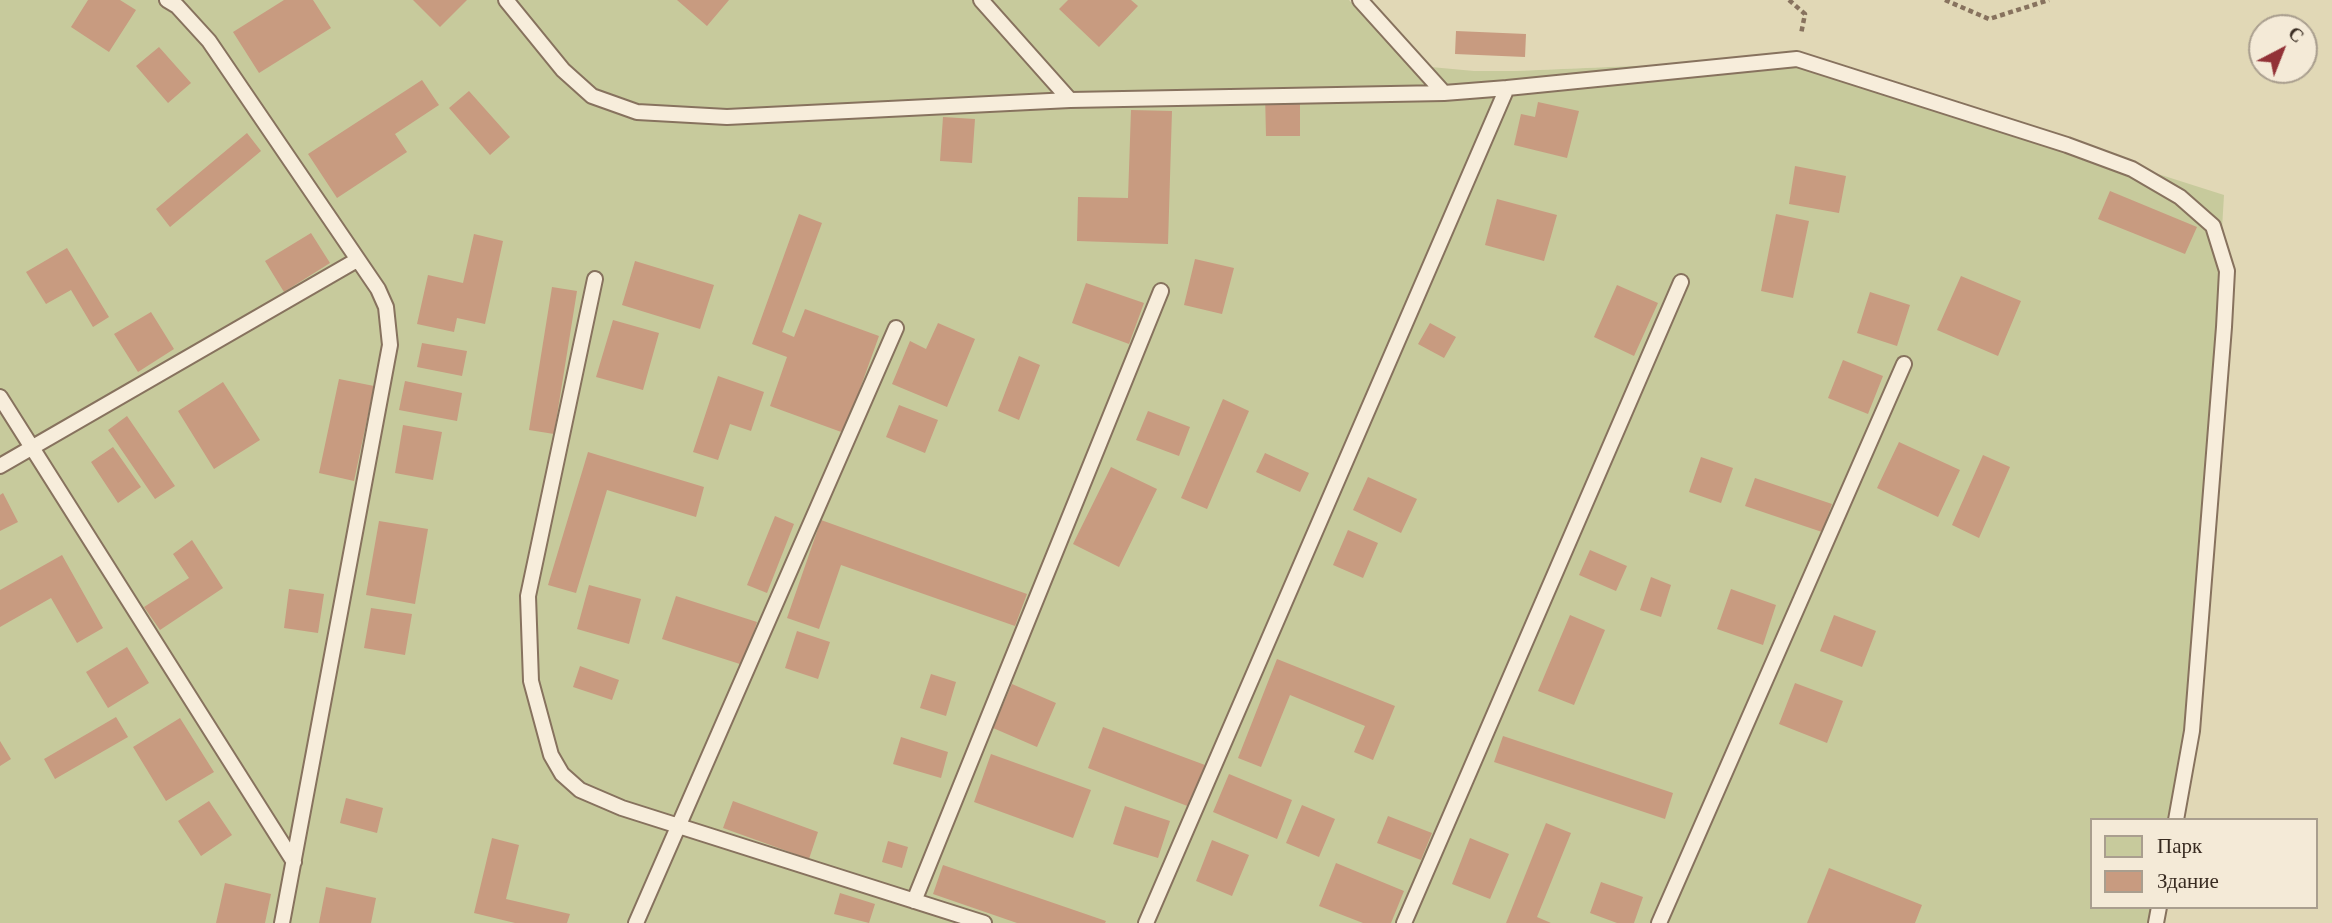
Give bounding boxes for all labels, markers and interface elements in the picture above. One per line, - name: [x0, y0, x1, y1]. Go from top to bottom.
- north arrow: [2248, 14, 2318, 84]
- text: С: [2284, 22, 2308, 47]
- legend: [2090, 818, 2318, 909]
- text: Парк: [2157, 834, 2202, 858]
- text: Здание: [2157, 869, 2219, 893]

